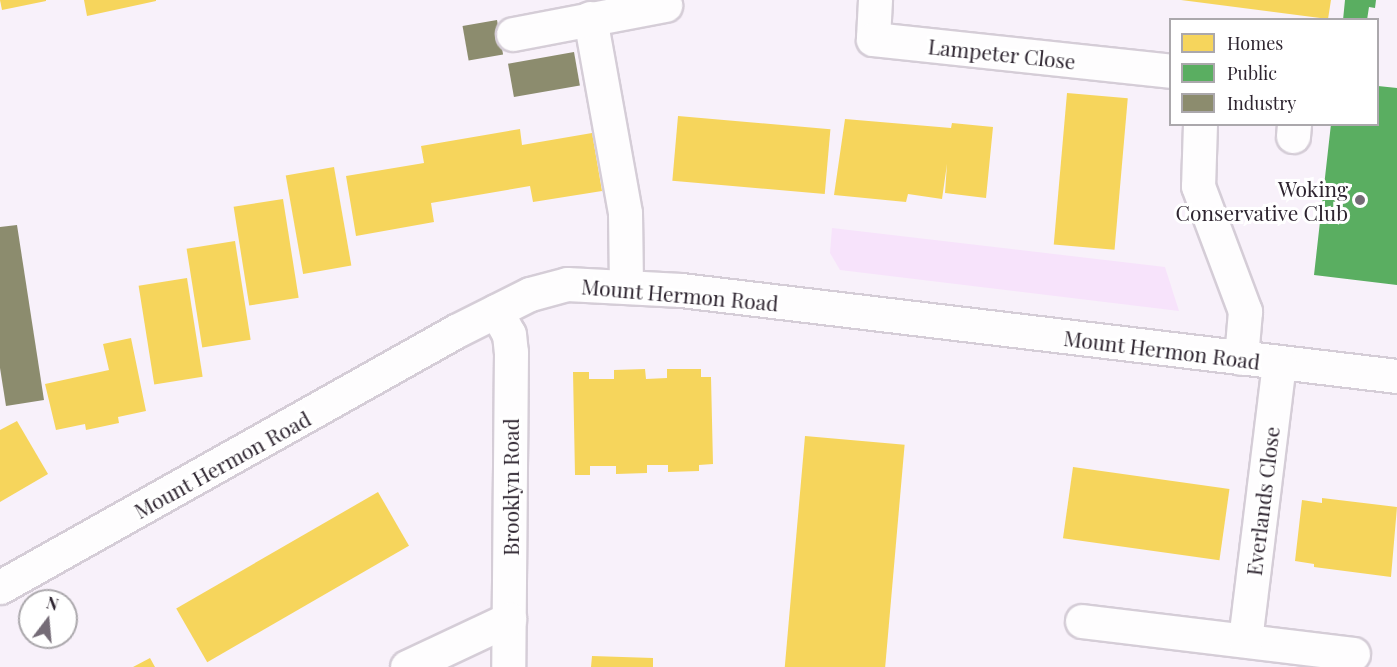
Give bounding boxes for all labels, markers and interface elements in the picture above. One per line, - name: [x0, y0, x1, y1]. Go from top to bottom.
- legend: [1169, 18, 1379, 126]
- text: Homes: [1227, 31, 1283, 55]
- street label: Lampeter Close: [927, 33, 1077, 73]
- text: Public: [1227, 61, 1277, 85]
- text: Industry: [1227, 91, 1296, 115]
- place label: Woking Conservative Club: [1176, 175, 1348, 225]
- marker: Woking Conservative Club: [1353, 193, 1367, 207]
- street label: Mount Hermon Road: [580, 273, 780, 315]
- street label: Mount Hermon Road: [1062, 324, 1262, 374]
- street label: Mount Hermon Road: [129, 405, 315, 523]
- street label: Brooklyn Road: [497, 418, 523, 556]
- street label: Everlands Close: [1240, 425, 1284, 577]
- north arrow: [18, 589, 78, 649]
- text: N: [44, 591, 61, 615]

